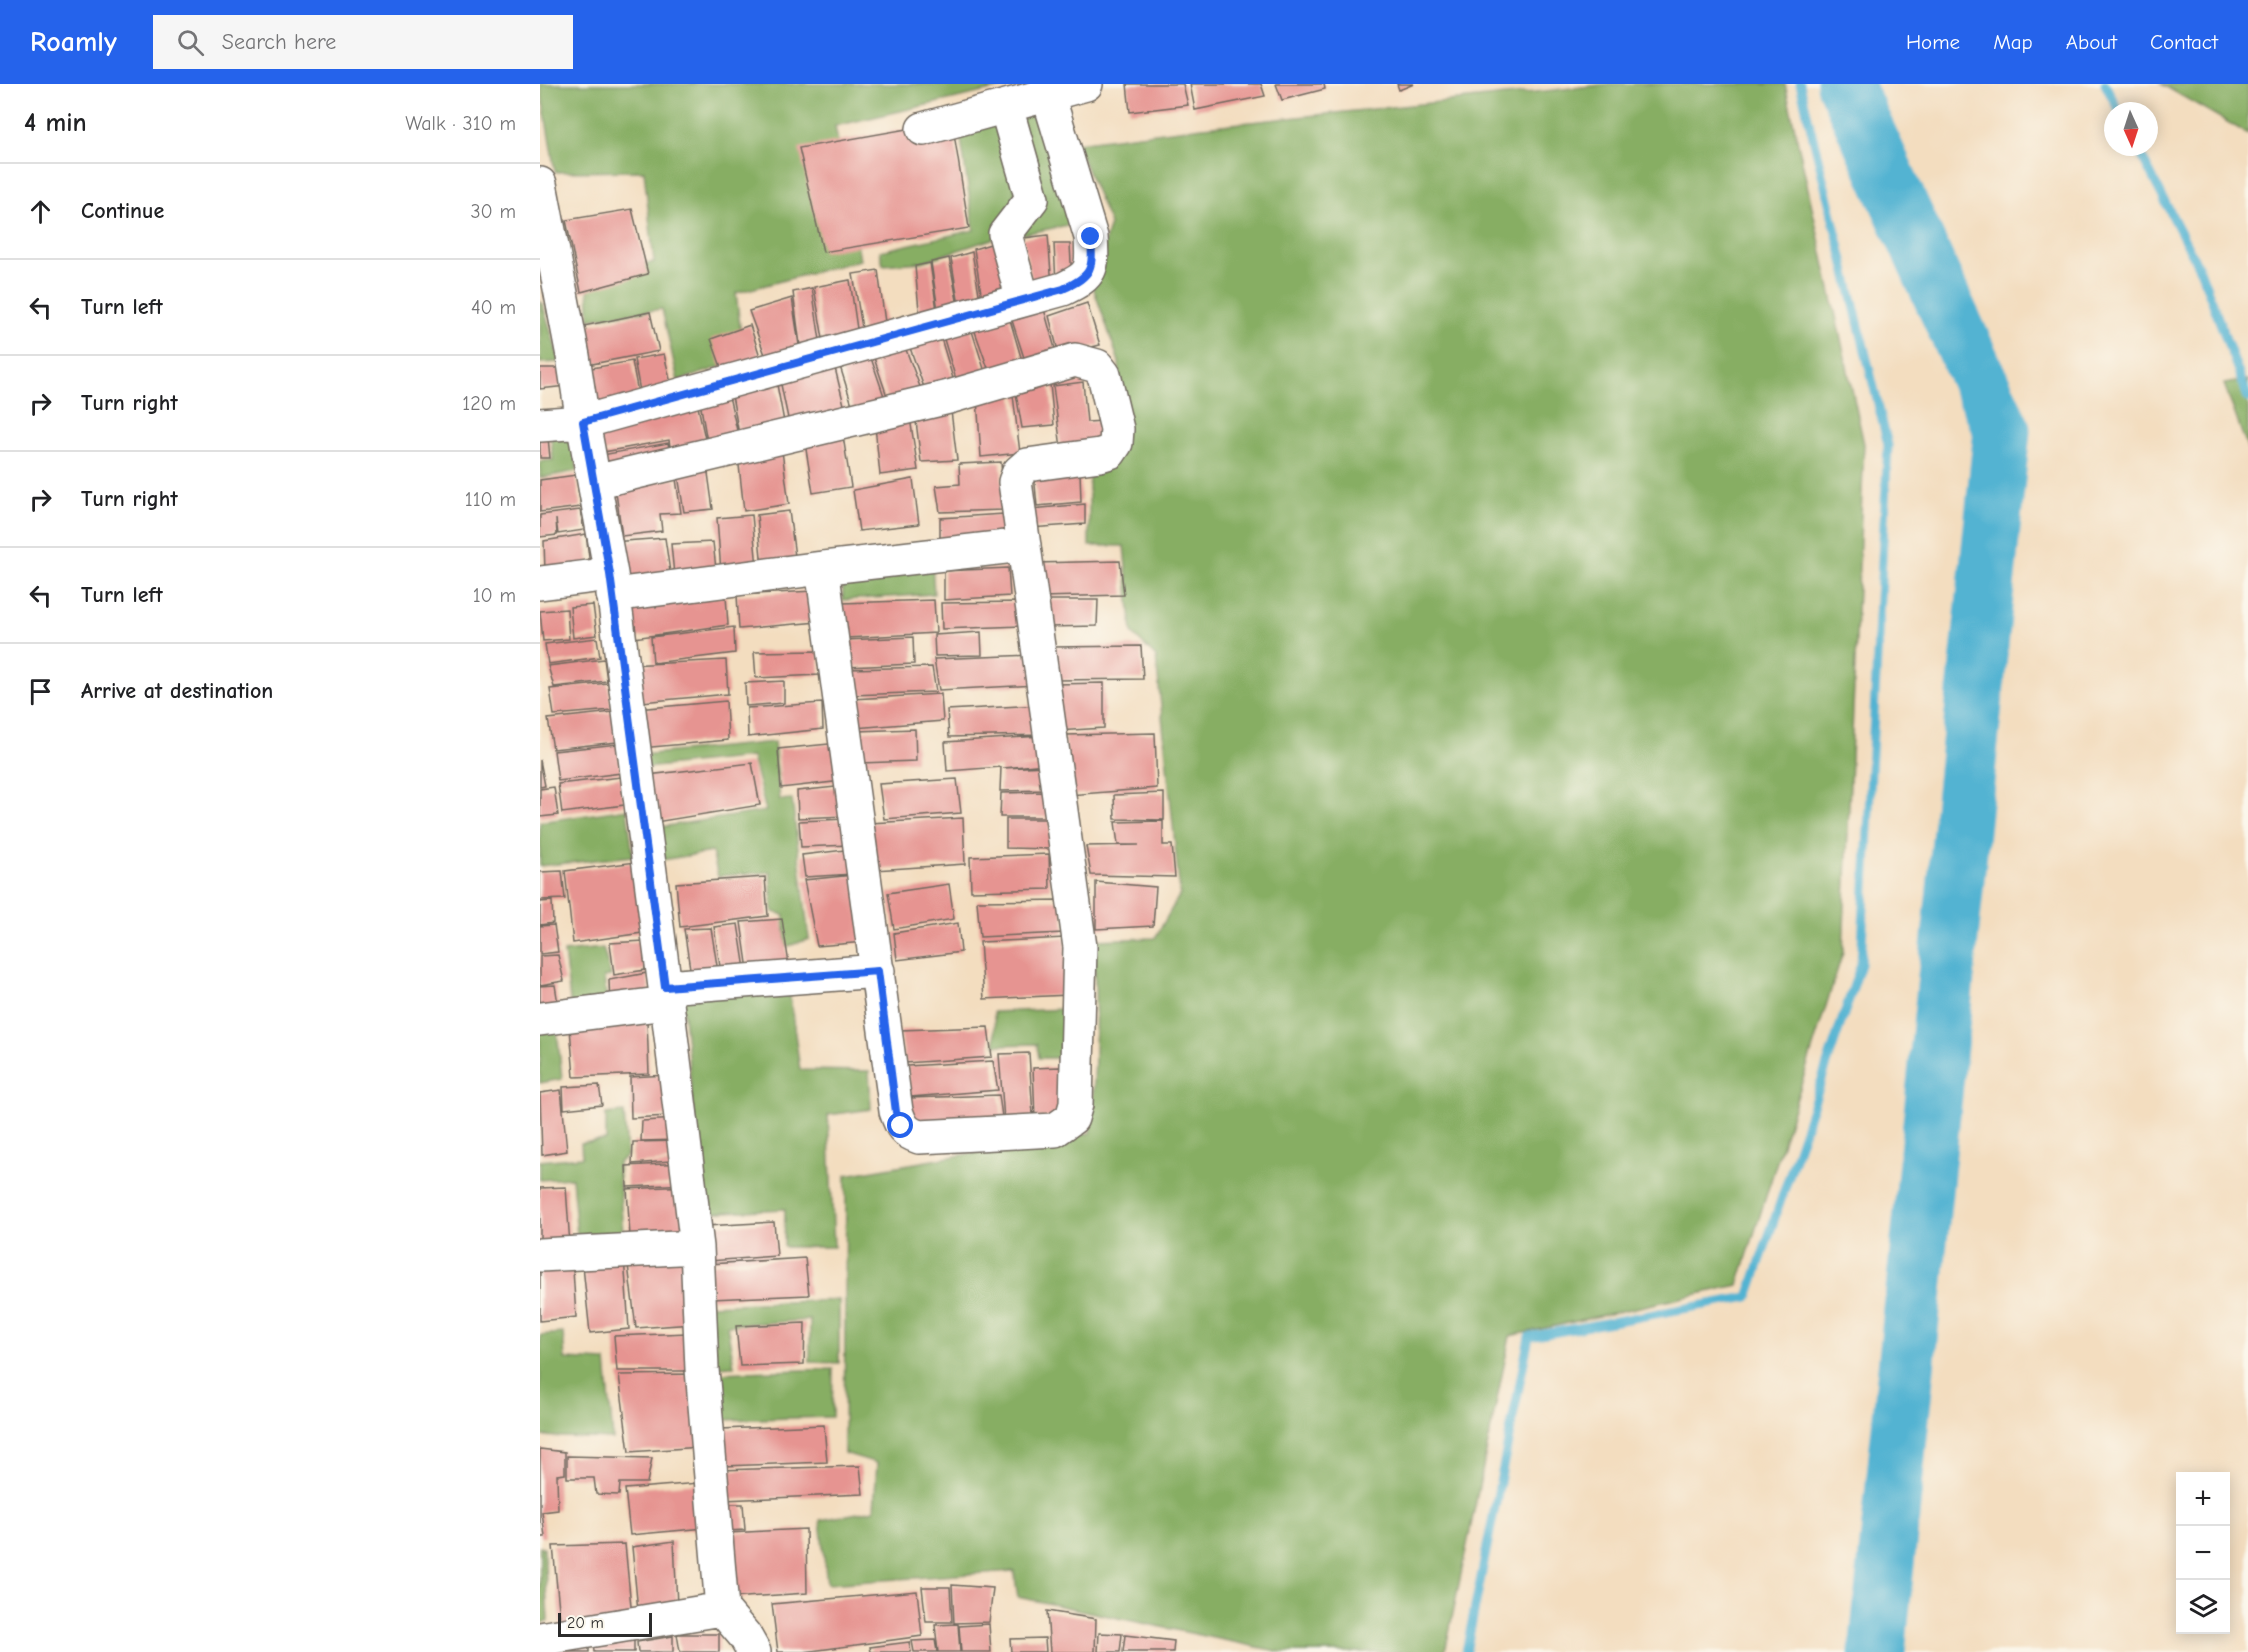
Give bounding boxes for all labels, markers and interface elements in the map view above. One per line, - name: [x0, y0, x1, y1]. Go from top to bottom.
- search box: [153, 15, 573, 69]
- text: Roamly: [30, 26, 117, 58]
- icon: search: [174, 26, 207, 59]
- text: Search here: [222, 29, 336, 55]
- text: Home: [1906, 30, 1960, 54]
- text: Map: [1993, 30, 2033, 54]
- text: About: [2066, 30, 2117, 54]
- text: Contact: [2150, 30, 2218, 54]
- north arrow: [2104, 102, 2158, 156]
- text: 4 min: [24, 108, 87, 138]
- text: Walk · 310 m: [405, 112, 516, 135]
- icon: ahead: [24, 195, 57, 228]
- text: Continue: [81, 198, 164, 224]
- text: 30 m: [470, 200, 516, 223]
- route end: [1077, 223, 1103, 249]
- icon: left: [24, 291, 57, 324]
- text: Turn left: [81, 294, 163, 320]
- text: 40 m: [471, 296, 516, 319]
- icon: right: [24, 387, 57, 420]
- text: Turn right: [81, 390, 178, 416]
- text: 120 m: [462, 392, 516, 415]
- icon: right: [24, 483, 57, 516]
- text: Turn right: [81, 486, 178, 512]
- text: 110 m: [465, 488, 516, 511]
- icon: left: [24, 579, 57, 612]
- text: Turn left: [81, 582, 163, 608]
- text: 10 m: [473, 584, 516, 607]
- icon: arrive: [24, 675, 57, 708]
- text: Arrive at destination: [81, 678, 273, 704]
- route start: [887, 1112, 913, 1138]
- map controls: [2176, 1472, 2230, 1634]
- button: +: [2176, 1472, 2230, 1526]
- button: −: [2176, 1526, 2230, 1580]
- button: layers: [2176, 1580, 2230, 1634]
- scale bar: [558, 1610, 652, 1638]
- text: 20 m: [567, 1614, 604, 1632]

